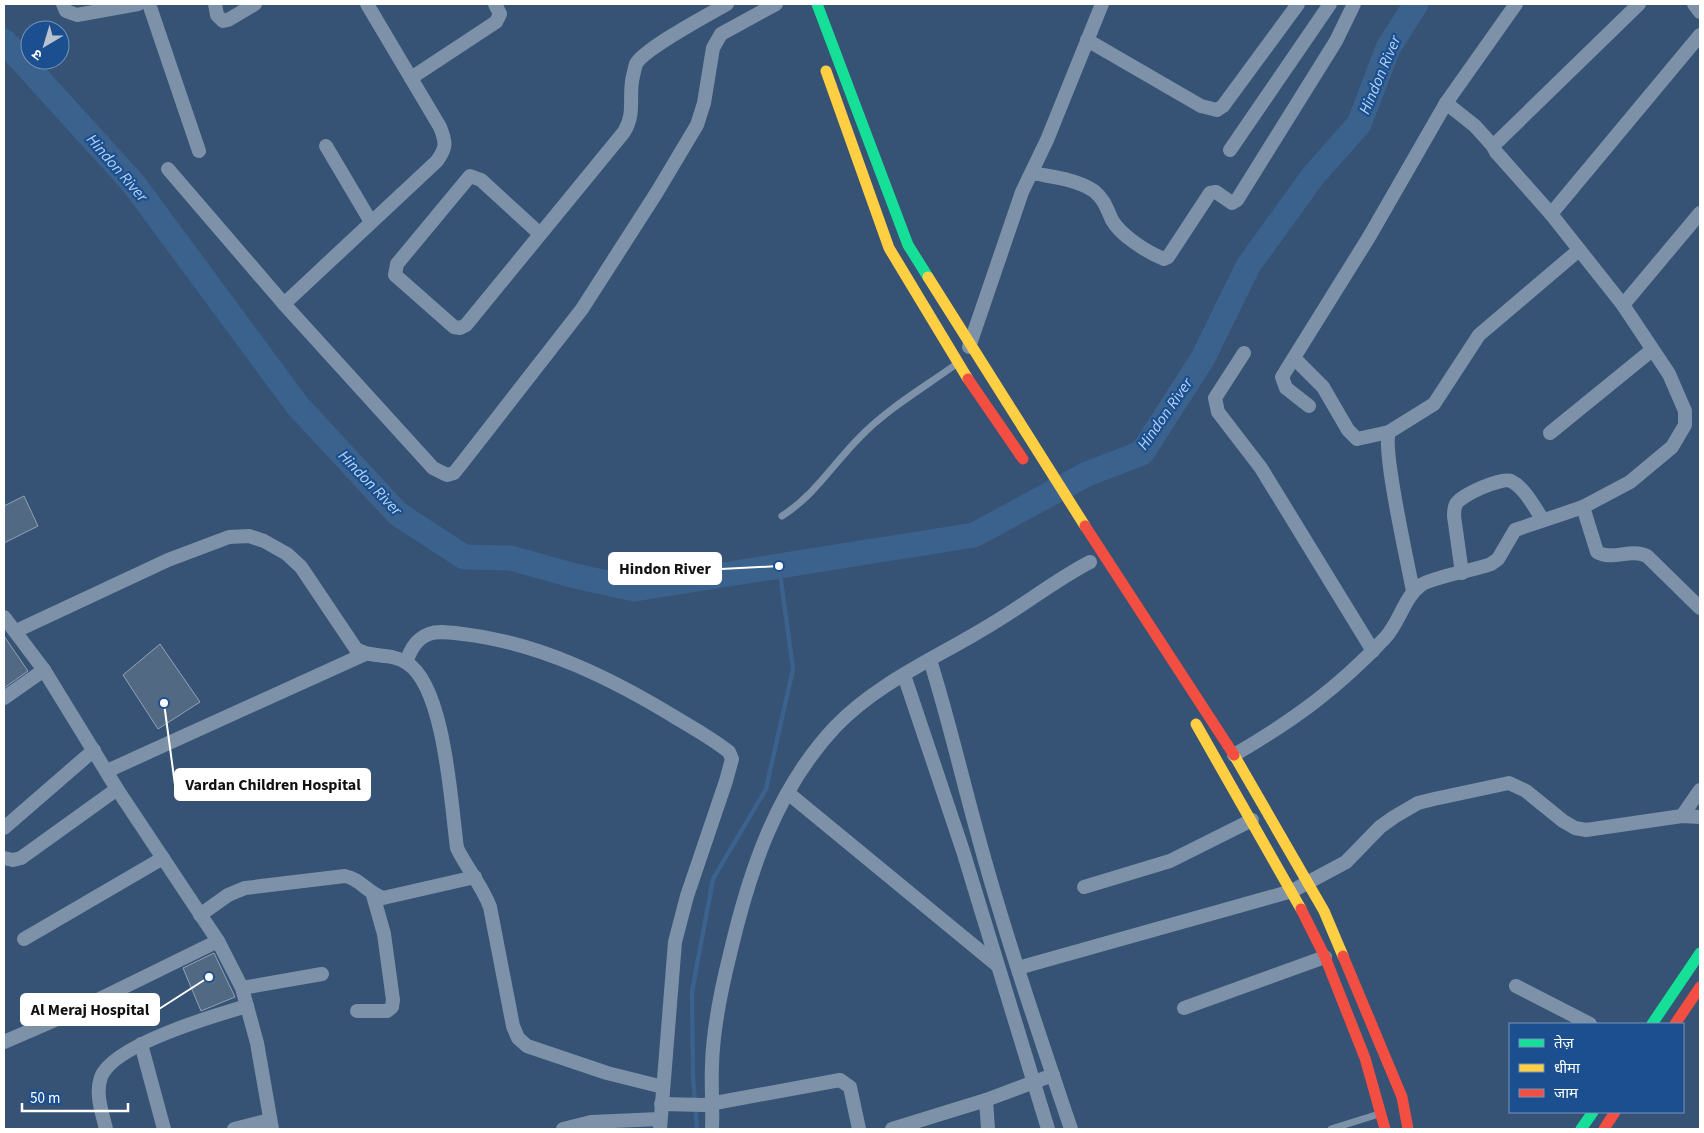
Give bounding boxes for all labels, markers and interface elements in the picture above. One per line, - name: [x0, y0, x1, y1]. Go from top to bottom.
- north arrow: [20, 20, 70, 70]
- water label: Hindon River: [1354, 31, 1407, 118]
- text: उ: [28, 44, 47, 65]
- water label: Hindon River: [81, 129, 154, 208]
- water label: Hindon River: [1132, 372, 1199, 455]
- water label: Hindon River: [333, 445, 408, 522]
- callout: Hindon River: [609, 553, 721, 584]
- text: Hindon River: [619, 558, 712, 580]
- callout: Vardan Children Hospital: [175, 769, 370, 800]
- text: Vardan Children Hospital: [184, 774, 361, 796]
- callout: Al Meraj Hospital: [21, 994, 159, 1025]
- text: Al Meraj Hospital: [30, 999, 150, 1021]
- legend: [1509, 1023, 1684, 1113]
- text: तेज़: [1554, 1033, 1575, 1054]
- text: धीमा: [1554, 1058, 1581, 1079]
- scale bar: [22, 1080, 129, 1112]
- text: जाम: [1554, 1083, 1579, 1104]
- text: 50 m: [30, 1088, 60, 1109]

